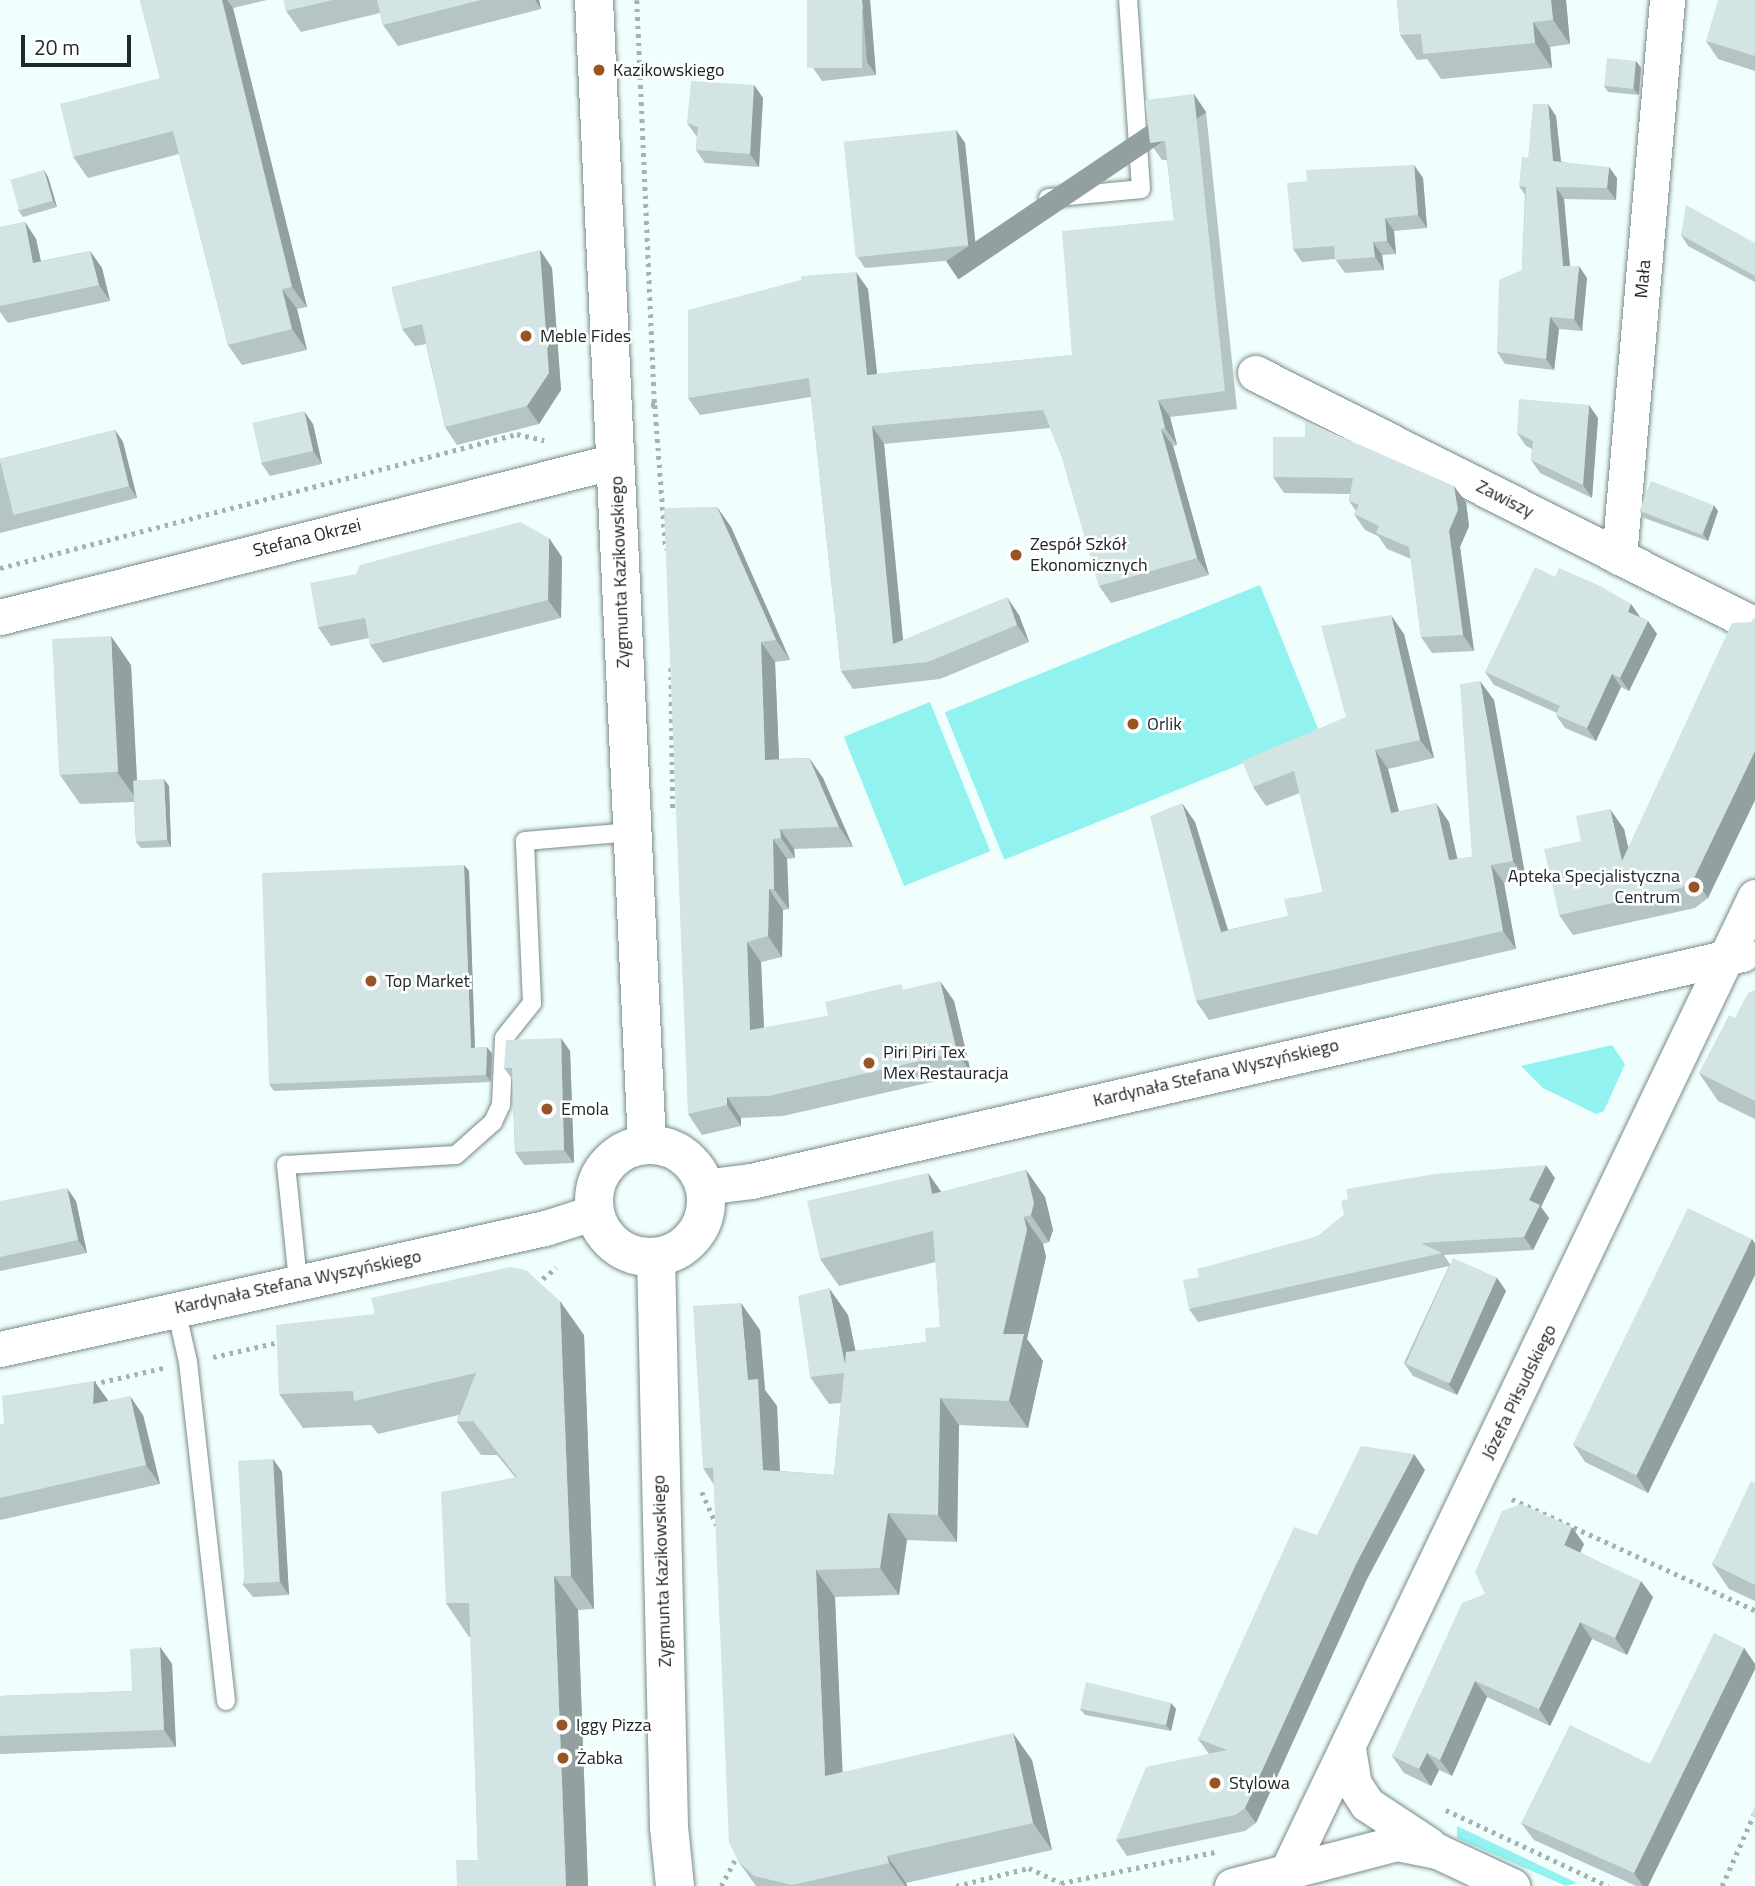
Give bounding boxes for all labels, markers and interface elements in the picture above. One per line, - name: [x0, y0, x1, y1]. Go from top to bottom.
- scale bar: [24, 21, 135, 65]
- text: 20 m: [34, 31, 80, 63]
- place label: Kazikowskiego: [613, 59, 725, 81]
- marker: Kazikowskiego: [591, 62, 607, 78]
- street label: Mała: [1631, 259, 1655, 299]
- place label: Meble Fides: [540, 325, 631, 347]
- marker: Meble Fides: [518, 328, 534, 344]
- street label: Zawiszy: [1473, 475, 1537, 523]
- street label: Zygmunta Kazikowskiego: [606, 476, 634, 668]
- street label: Stefana Okrzei: [251, 514, 363, 562]
- place label: Zespół Szkół Ekonomicznych: [1030, 534, 1148, 576]
- marker: Zespół Szkół Ekonomicznych: [1008, 547, 1024, 563]
- place label: Orlik: [1147, 713, 1182, 735]
- marker: Orlik: [1125, 716, 1141, 732]
- place label: Apteka Specjalistyczna Centrum: [1508, 866, 1680, 908]
- marker: Apteka Specjalistyczna Centrum: [1686, 879, 1702, 895]
- place label: Top Market: [385, 970, 470, 992]
- marker: Top Market: [363, 973, 379, 989]
- street label: Kardynała Stefana Wyszyńskiego: [1091, 1034, 1341, 1112]
- place label: Piri Piri Tex Mex Restauracja: [883, 1042, 1008, 1084]
- marker: Piri Piri Tex Mex Restauracja: [861, 1055, 877, 1071]
- place label: Emola: [561, 1098, 609, 1120]
- marker: Emola: [539, 1101, 555, 1117]
- street label: Kardynała Stefana Wyszyńskiego: [173, 1245, 423, 1319]
- street label: Józefa Piłsudskiego: [1477, 1321, 1561, 1463]
- street label: Zygmunta Kazikowskiego: [648, 1475, 676, 1667]
- place label: Iggy Pizza: [576, 1714, 651, 1736]
- marker: Iggy Pizza: [554, 1717, 570, 1733]
- place label: Żabka: [577, 1747, 623, 1769]
- marker: Żabka: [555, 1750, 571, 1766]
- place label: Stylowa: [1229, 1772, 1290, 1794]
- marker: Stylowa: [1207, 1775, 1223, 1791]

